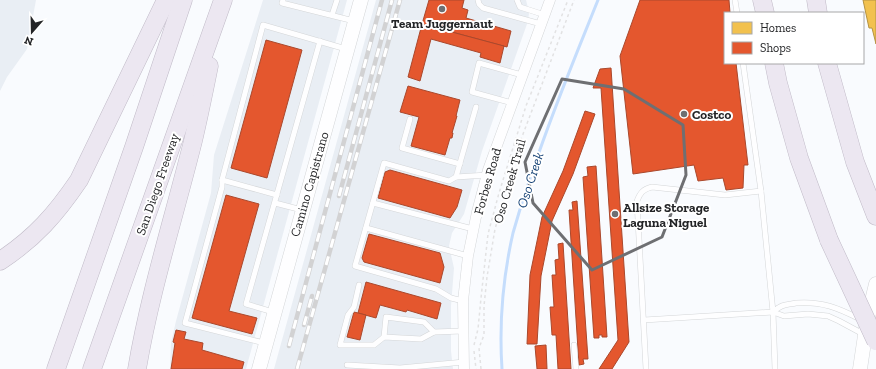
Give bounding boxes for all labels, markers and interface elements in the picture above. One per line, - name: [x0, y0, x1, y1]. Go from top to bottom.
- marker: Team Juggernaut: [437, 4, 447, 14]
- north arrow: [12, 12, 52, 52]
- legend: [724, 12, 864, 64]
- place label: Team Juggernaut: [391, 16, 494, 31]
- text: Homes: [760, 21, 796, 35]
- text: N: [22, 33, 35, 48]
- text: Shops: [760, 41, 791, 55]
- place label: Costco: [692, 107, 731, 122]
- marker: Costco: [679, 109, 689, 119]
- street label: Camino Capistrano: [287, 130, 332, 238]
- street label: San Diego Freeway: [133, 131, 182, 237]
- street label: Oso Creek Trail: [490, 137, 529, 225]
- street label: Forbes Road: [471, 146, 504, 216]
- water label: Oso Creek: [513, 150, 547, 210]
- place label: Allsize Storage Laguna Niguel: [623, 200, 710, 230]
- marker: Allsize Storage Laguna Niguel: [610, 209, 620, 219]

